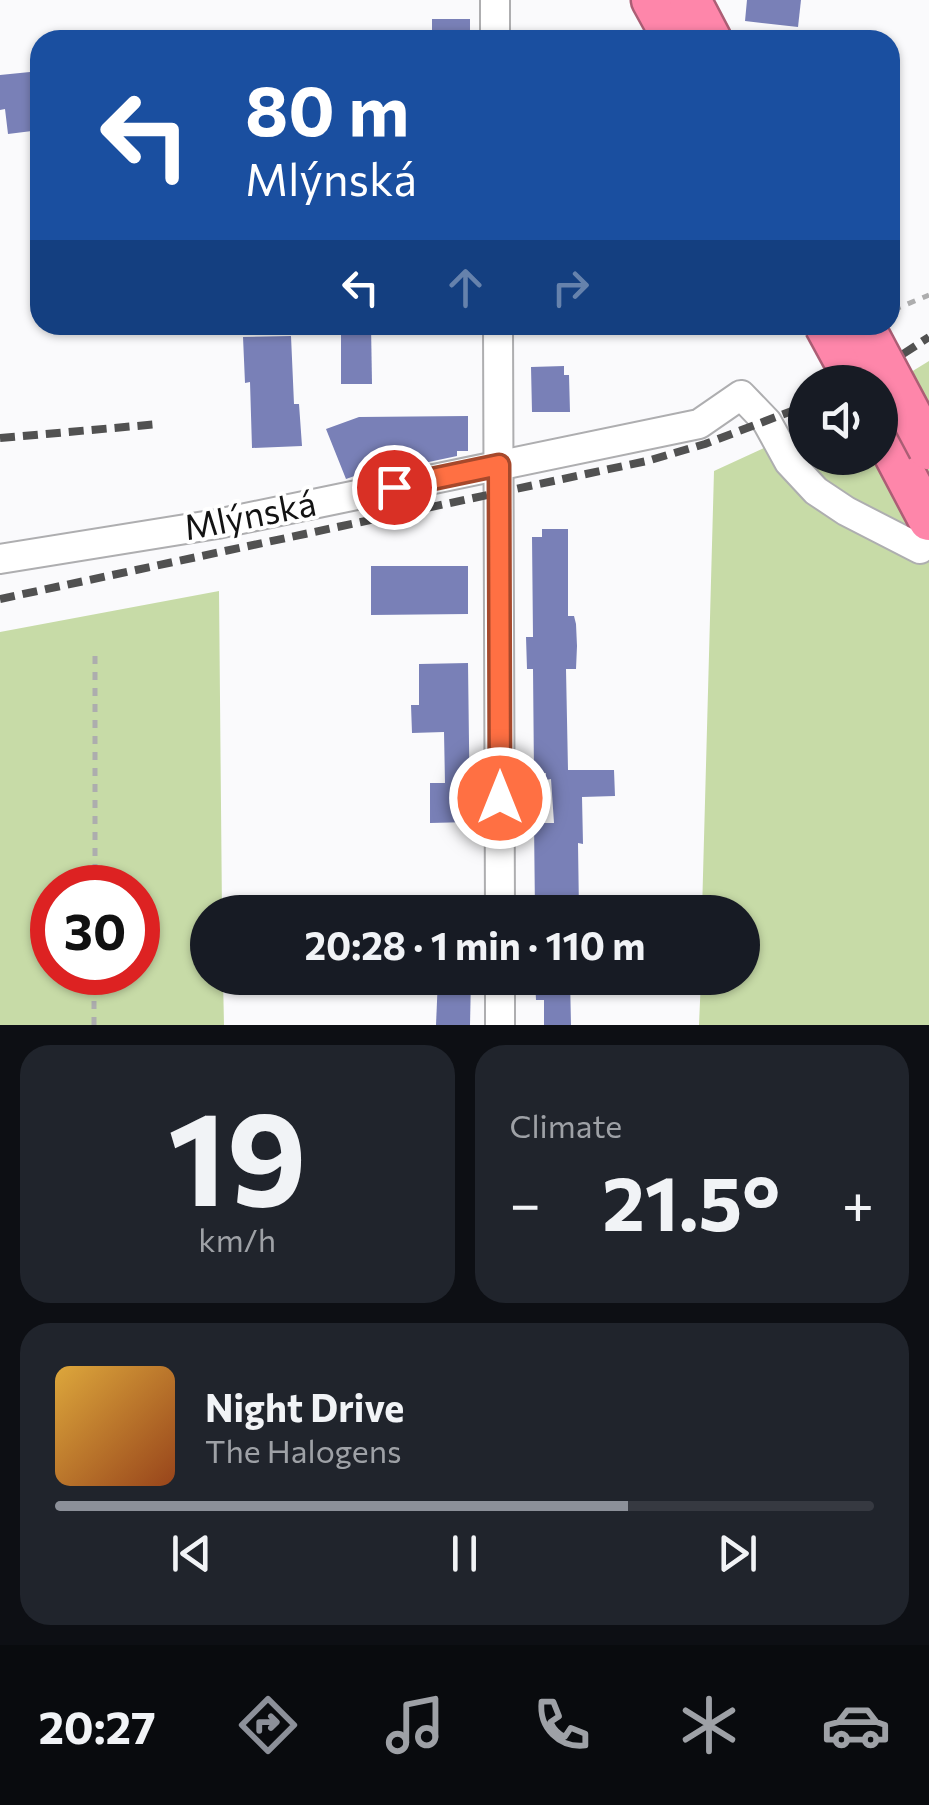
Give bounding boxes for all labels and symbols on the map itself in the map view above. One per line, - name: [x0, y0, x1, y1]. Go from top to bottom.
- pin: [352, 445, 437, 530]
- street label: Mlýnská: [180, 480, 319, 547]
- position arrow: [448, 746, 552, 850]
- speed limit sign: 30: [30, 865, 160, 995]

